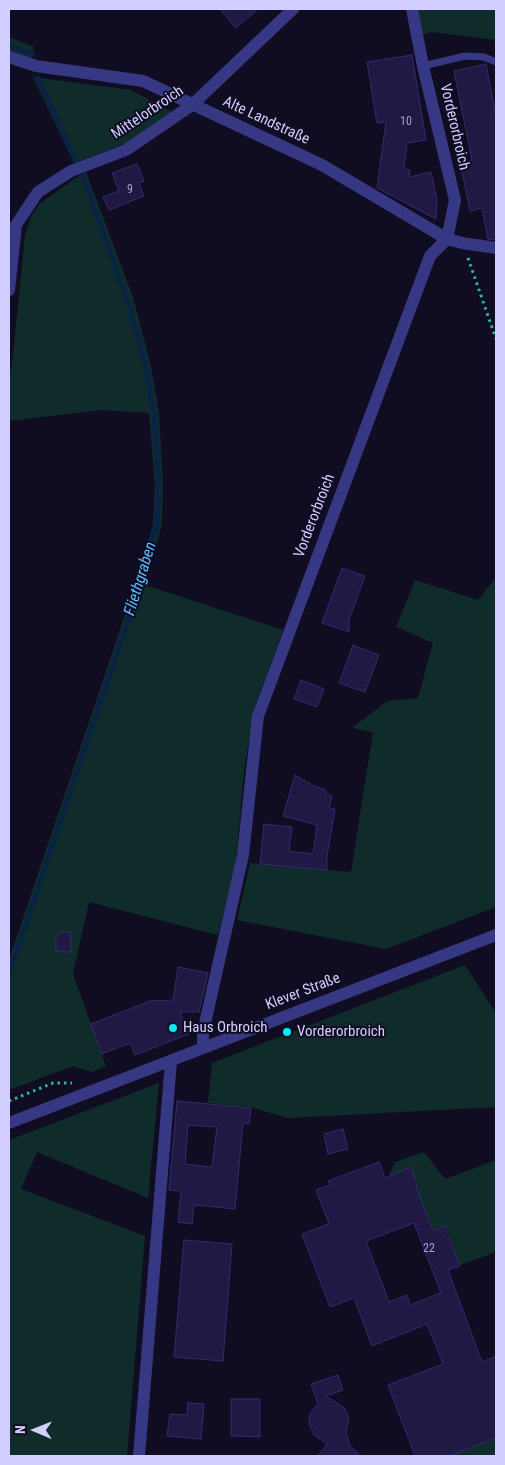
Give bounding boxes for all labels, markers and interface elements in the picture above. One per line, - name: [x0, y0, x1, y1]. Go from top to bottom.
- street label: Mittelorbroich: [108, 82, 188, 144]
- street label: Vorderorbroich: [435, 82, 473, 172]
- street label: Alte Landstraße: [220, 93, 312, 149]
- house number: 10: [400, 115, 412, 129]
- house number: 9: [127, 183, 133, 197]
- street label: Vorderorbroich: [291, 472, 339, 560]
- water label: Fliethgraben: [121, 540, 161, 618]
- street label: Klever Straße: [263, 970, 343, 1014]
- place label: Haus Orbroich: [183, 1019, 268, 1037]
- marker: Haus Orbroich: [167, 1022, 179, 1034]
- place label: Vorderorbroich: [297, 1023, 385, 1041]
- marker: Vorderorbroich: [281, 1026, 293, 1038]
- house number: 22: [423, 1242, 435, 1256]
- north arrow: [10, 1405, 60, 1455]
- text: N: [12, 1425, 28, 1434]

